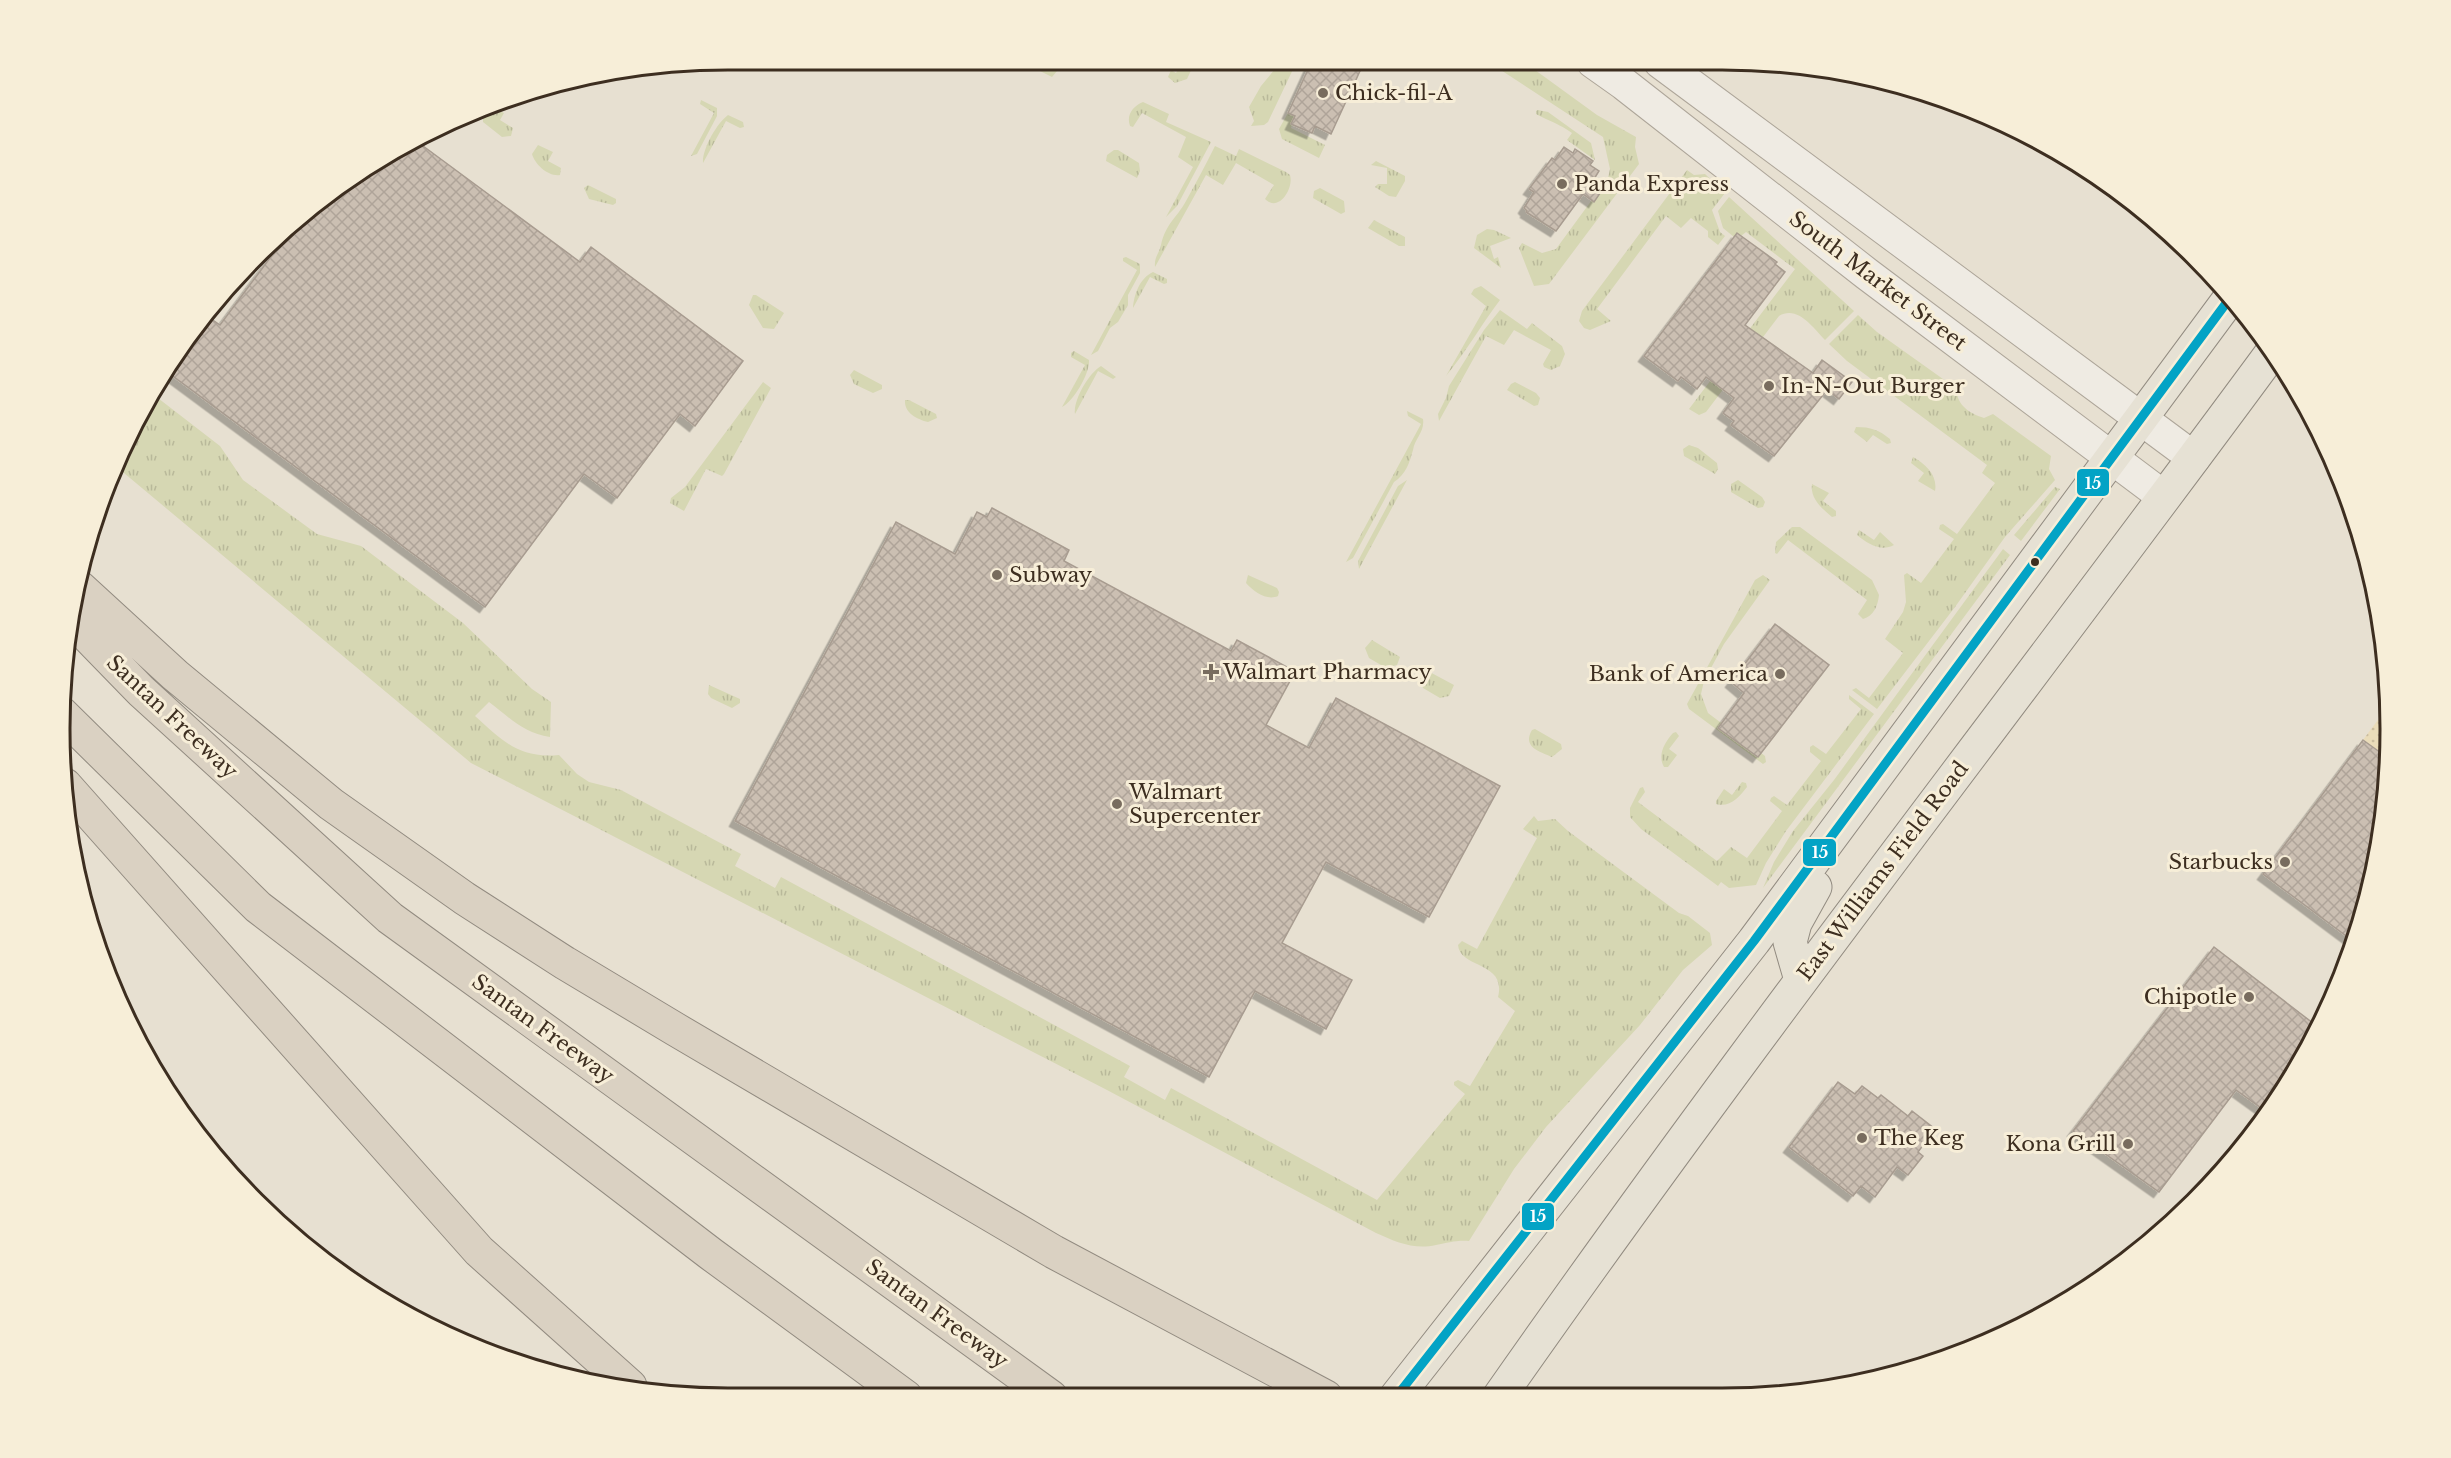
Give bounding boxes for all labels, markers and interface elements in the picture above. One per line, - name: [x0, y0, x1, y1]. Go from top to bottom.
- place label: Chick-fil-A: [1335, 80, 1453, 106]
- marker: Chick-fil-A: [1316, 86, 1330, 100]
- place label: Panda Express: [1574, 171, 1729, 197]
- marker: Panda Express: [1555, 177, 1569, 191]
- street label: South Market Street: [1784, 206, 1972, 356]
- place label: In-N-Out Burger: [1781, 373, 1965, 399]
- marker: In-N-Out Burger: [1762, 379, 1776, 393]
- line badge: 15: [2076, 468, 2110, 497]
- text: 15: [2085, 473, 2101, 493]
- unlabelled marker: [2029, 556, 2041, 568]
- place label: Subway: [1009, 562, 1093, 588]
- marker: Subway: [990, 568, 1004, 582]
- street label: Santan Freeway: [101, 650, 243, 785]
- place label: Walmart Pharmacy: [1222, 659, 1432, 685]
- place label: Bank of America: [1589, 661, 1768, 687]
- marker: Walmart Pharmacy: [1204, 665, 1218, 679]
- marker: Bank of America: [1773, 667, 1787, 681]
- street label: East Williams Field Road: [1792, 756, 1974, 986]
- place label: Walmart Supercenter: [1128, 779, 1260, 829]
- marker: Walmart Supercenter: [1110, 797, 1124, 811]
- line badge: 15: [1802, 838, 1837, 867]
- text: 15: [1812, 842, 1828, 862]
- place label: Starbucks: [2168, 849, 2273, 875]
- marker: Starbucks: [2278, 855, 2292, 869]
- street label: Santan Freeway: [467, 969, 620, 1090]
- place label: Chipotle: [2144, 984, 2237, 1010]
- marker: Chipotle: [2242, 990, 2256, 1004]
- place label: The Keg: [1874, 1125, 1964, 1151]
- marker: The Keg: [1855, 1131, 1869, 1145]
- place label: Kona Grill: [2006, 1131, 2116, 1157]
- marker: Kona Grill: [2121, 1137, 2135, 1151]
- line badge: 15: [1521, 1202, 1555, 1231]
- text: 15: [1530, 1206, 1546, 1226]
- street label: Santan Freeway: [861, 1254, 1014, 1375]

